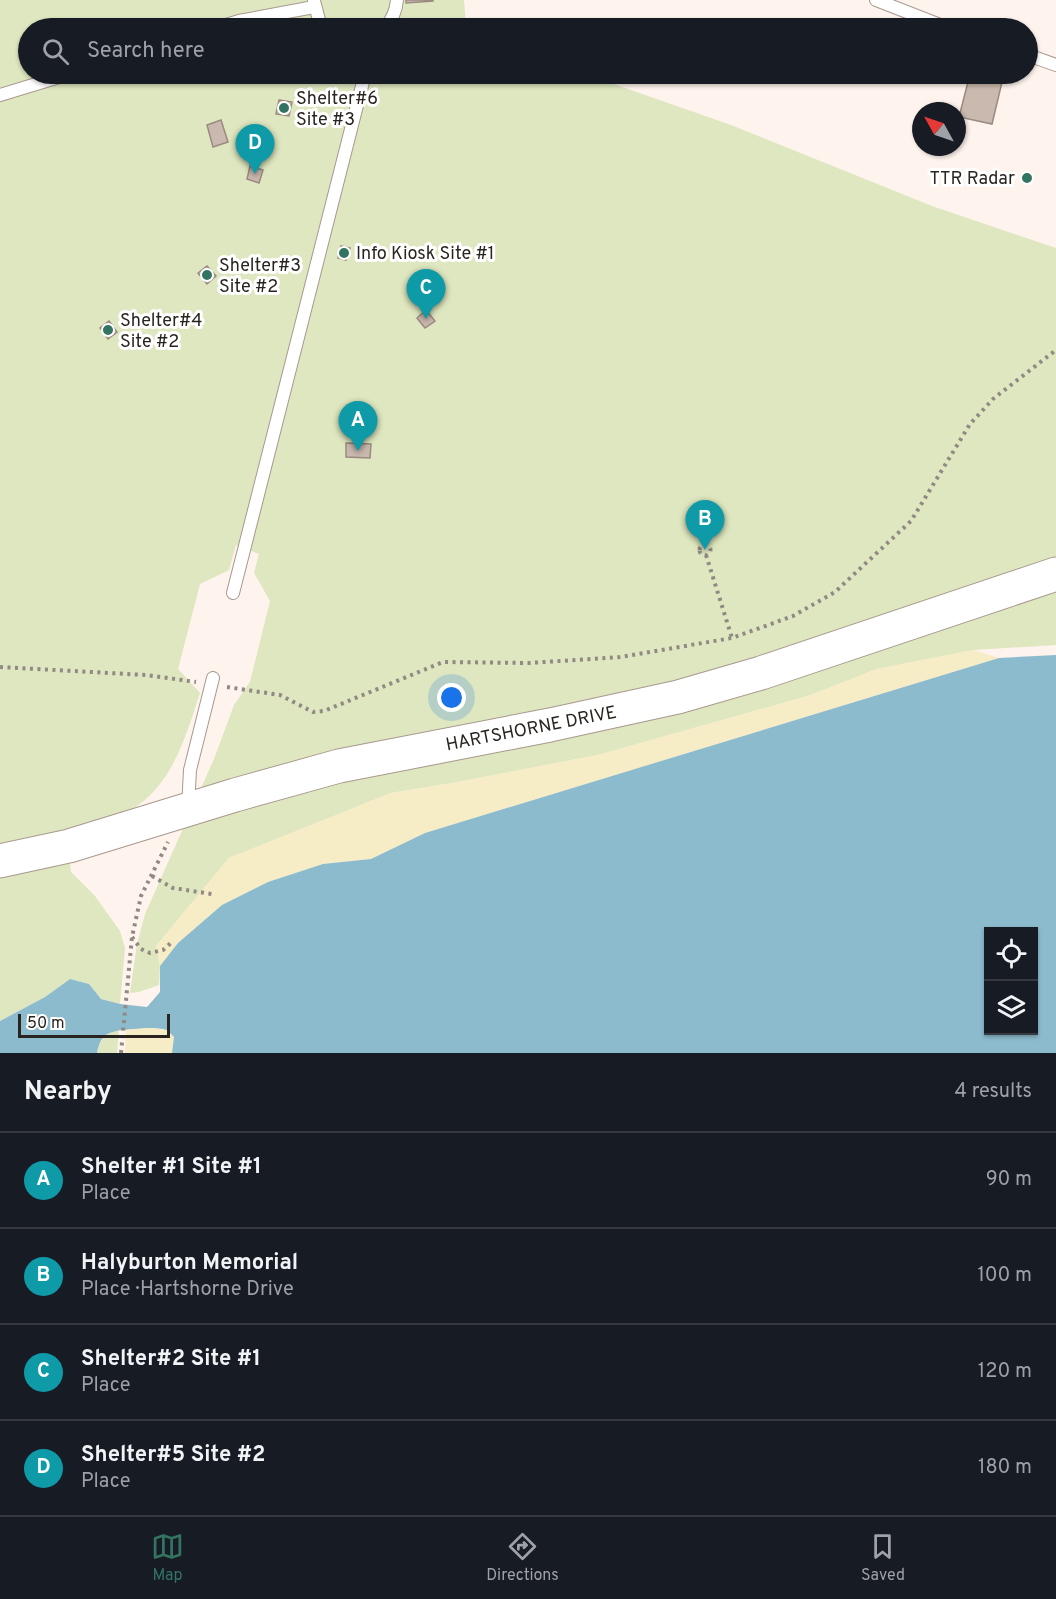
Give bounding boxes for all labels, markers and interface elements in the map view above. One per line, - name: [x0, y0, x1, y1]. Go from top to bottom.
- search box: [18, 18, 1038, 84]
- icon: search: [39, 35, 72, 68]
- text: Search here: [87, 38, 205, 65]
- place label: Shelter#6 Site #3: [296, 88, 378, 132]
- marker: Shelter#6 Site #3: [277, 101, 291, 115]
- north arrow: [912, 102, 966, 156]
- pin: D: [236, 124, 274, 174]
- place label: TTR Radar: [929, 168, 1015, 191]
- marker: TTR Radar: [1020, 171, 1034, 185]
- place label: Info Kiosk Site #1: [356, 243, 494, 266]
- marker: Info Kiosk Site #1: [337, 246, 351, 260]
- place label: Shelter#3 Site #2: [219, 255, 301, 299]
- marker: Shelter#3 Site #2: [200, 268, 214, 282]
- pin: C: [406, 270, 446, 319]
- place label: Shelter#4 Site #2: [120, 310, 203, 354]
- marker: Shelter#4 Site #2: [101, 323, 115, 337]
- pin: A: [338, 402, 378, 451]
- pin: B: [686, 500, 724, 550]
- your location: [437, 683, 466, 712]
- street label: HARTSHORNE DRIVE: [444, 702, 619, 757]
- map controls: [984, 927, 1038, 1035]
- button: locate: [984, 927, 1038, 981]
- button: layers: [984, 981, 1038, 1035]
- scale bar: [18, 1011, 170, 1038]
- text: 50 m: [27, 1014, 65, 1034]
- text: Nearby: [24, 1076, 112, 1109]
- text: 4 results: [955, 1079, 1032, 1105]
- text: Shelter #1 Site #1: [81, 1154, 262, 1181]
- text: A: [36, 1167, 51, 1193]
- text: 90 m: [986, 1167, 1032, 1193]
- text: Place: [81, 1181, 131, 1207]
- text: Halyburton Memorial: [81, 1250, 298, 1277]
- text: B: [37, 1263, 50, 1289]
- text: 100 m: [977, 1263, 1032, 1289]
- text: Place · Hartshorne Drive: [81, 1277, 294, 1303]
- text: Shelter#2 Site #1: [81, 1346, 261, 1373]
- text: C: [37, 1359, 50, 1385]
- text: 120 m: [978, 1359, 1032, 1385]
- text: Place: [81, 1373, 131, 1399]
- text: Shelter#5 Site #2: [81, 1442, 266, 1469]
- text: D: [36, 1455, 51, 1481]
- text: 180 m: [978, 1455, 1032, 1481]
- text: Place: [81, 1469, 131, 1495]
- tab: Map: [151, 1530, 184, 1586]
- tab: Directions: [486, 1530, 559, 1586]
- tab: Saved: [861, 1530, 905, 1586]

